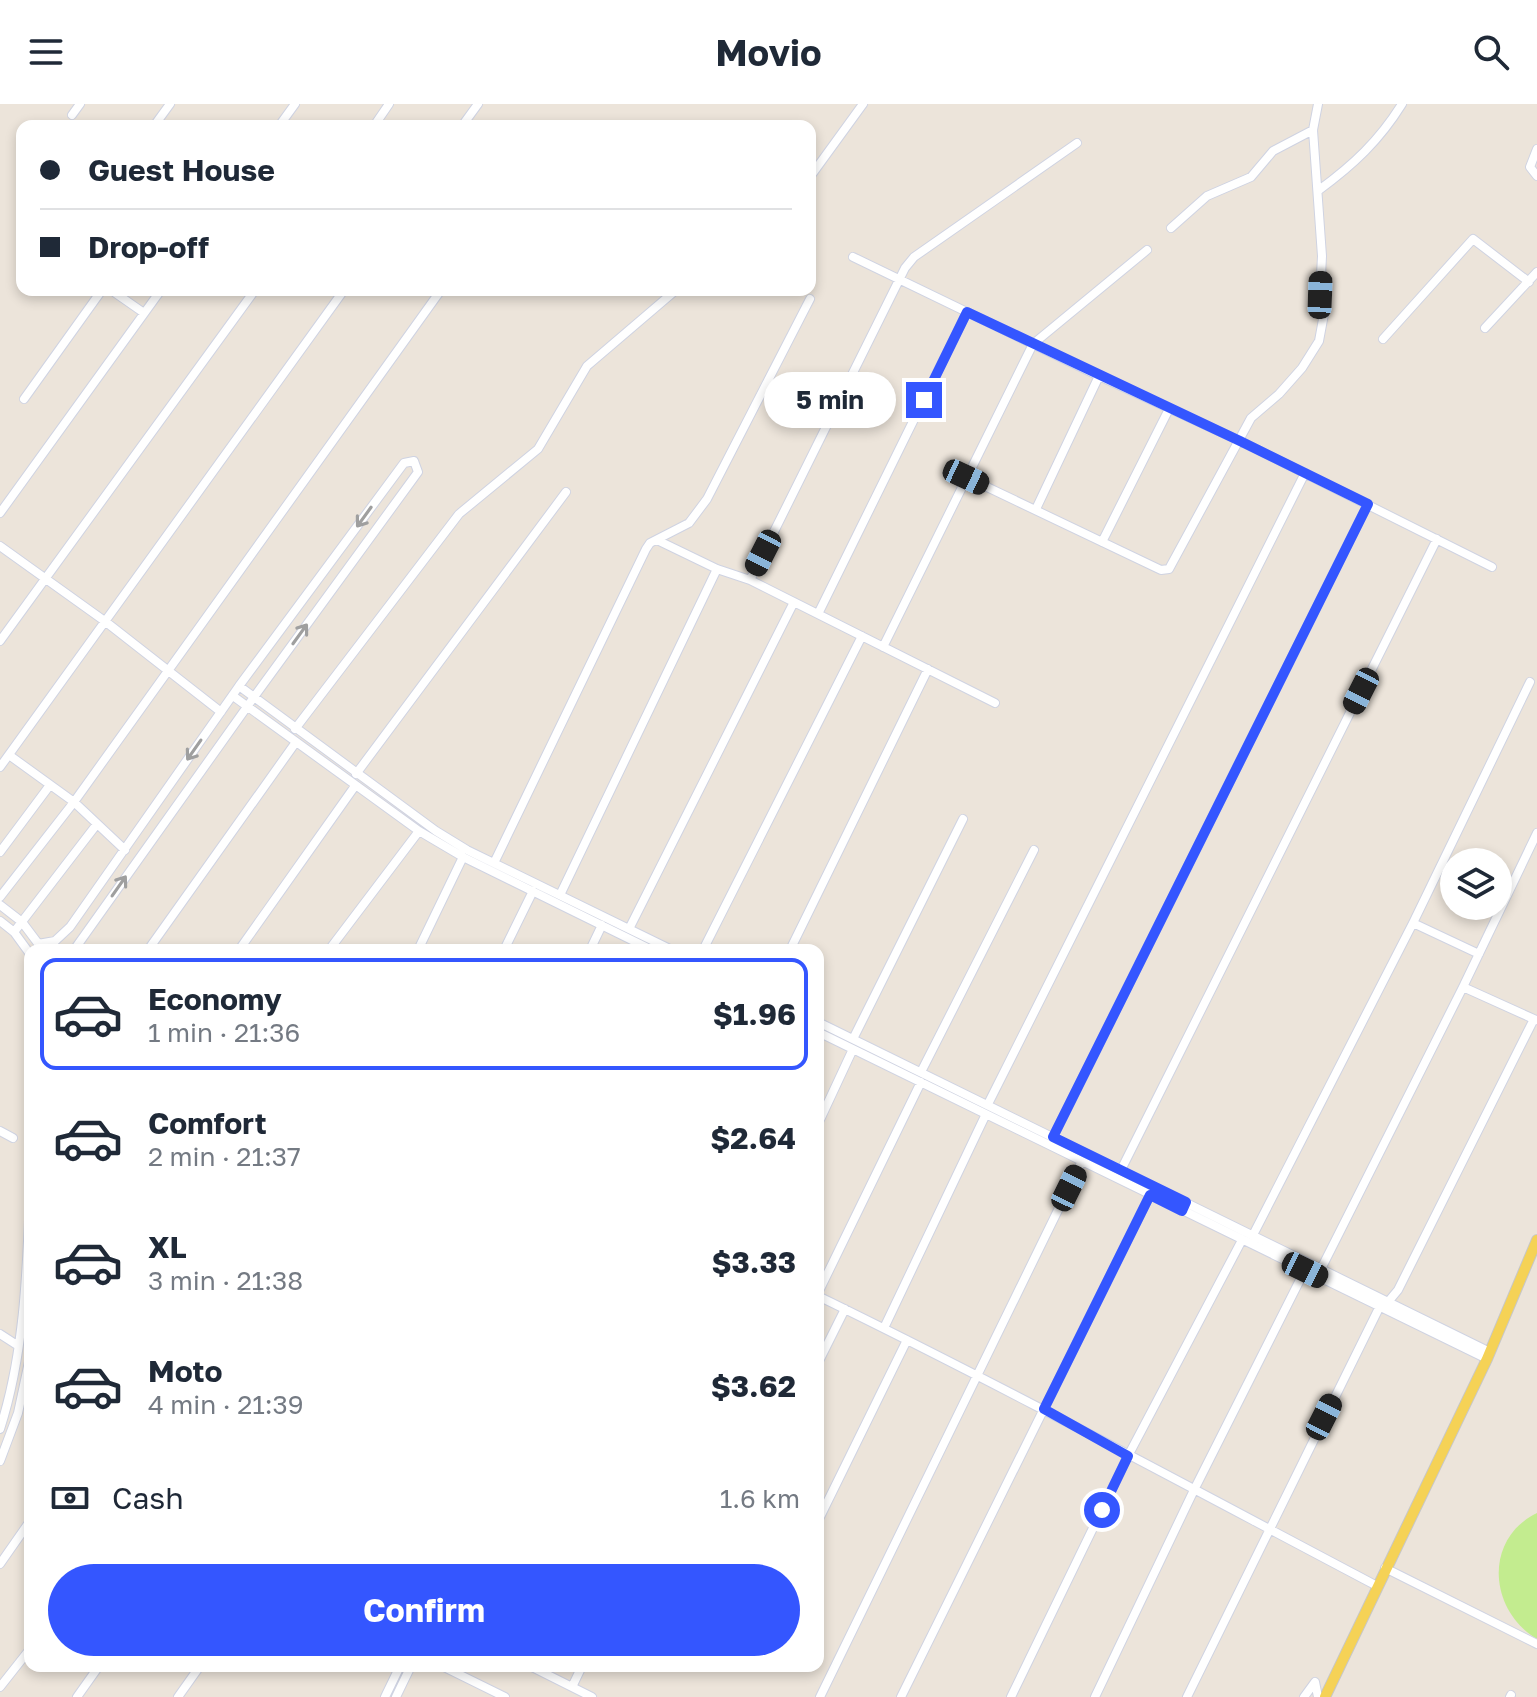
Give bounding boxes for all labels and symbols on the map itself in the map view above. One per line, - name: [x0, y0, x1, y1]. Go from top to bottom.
- car: [1307, 271, 1333, 319]
- callout: 5 min: [764, 372, 896, 428]
- route end: [906, 382, 942, 418]
- car: [939, 456, 993, 498]
- one-way arrow: [356, 505, 372, 527]
- car: [741, 526, 785, 580]
- one-way arrow: [291, 623, 308, 645]
- car: [1339, 664, 1383, 718]
- one-way arrow: [186, 739, 202, 761]
- one-way arrow: [110, 876, 127, 898]
- car: [1048, 1161, 1090, 1215]
- car: [1278, 1249, 1332, 1291]
- car: [1302, 1390, 1346, 1444]
- route start: [1084, 1492, 1120, 1528]

